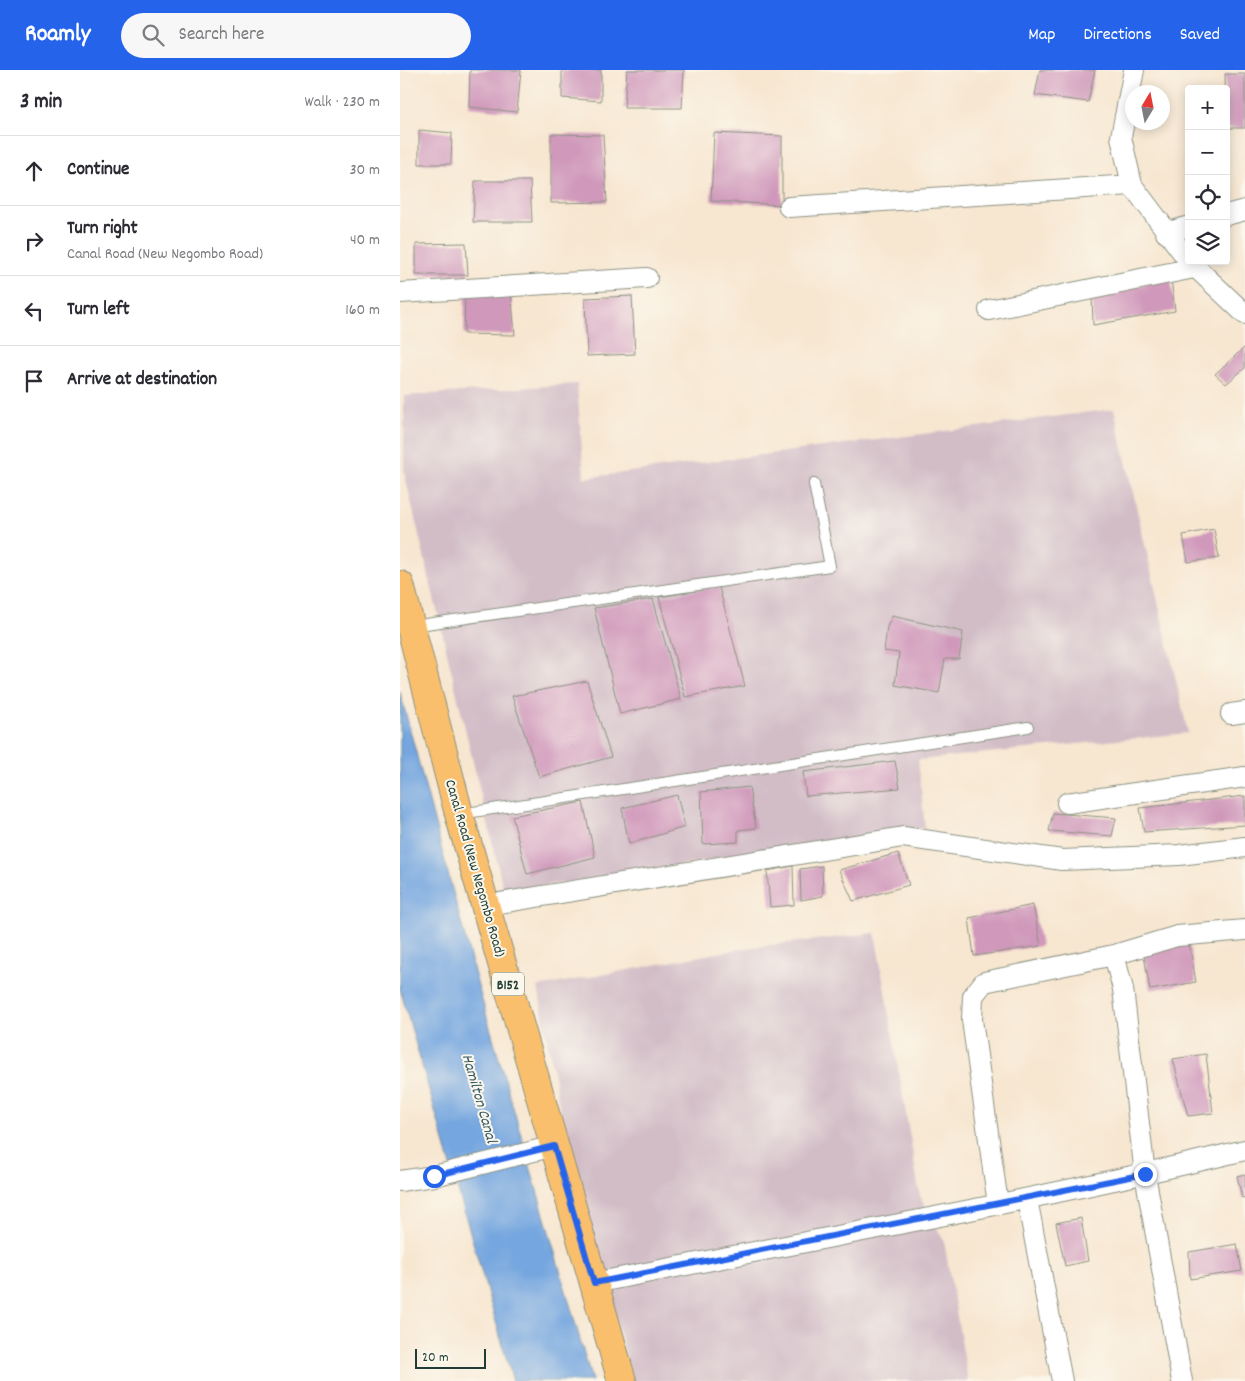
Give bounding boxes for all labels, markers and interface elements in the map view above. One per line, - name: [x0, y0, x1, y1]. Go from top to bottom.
- search box: [121, 13, 471, 58]
- text: Roamly: [25, 18, 91, 52]
- icon: search: [139, 21, 167, 49]
- text: Search here: [179, 22, 264, 49]
- text: Map: [1028, 23, 1055, 48]
- text: Directions: [1083, 23, 1152, 48]
- text: Saved: [1180, 23, 1220, 48]
- north arrow: [1125, 85, 1170, 130]
- map controls: [1185, 85, 1230, 265]
- button: +: [1185, 85, 1230, 130]
- text: 3 min: [20, 88, 62, 118]
- text: Walk · 230 m: [304, 91, 380, 114]
- button: −: [1185, 130, 1230, 175]
- icon: ahead: [20, 157, 48, 185]
- text: Continue: [67, 157, 129, 184]
- text: 30 m: [350, 159, 380, 182]
- button: locate: [1185, 175, 1230, 220]
- text: Turn right: [67, 216, 138, 243]
- button: layers: [1185, 220, 1230, 265]
- icon: right: [20, 227, 48, 255]
- text: 40 m: [350, 229, 380, 252]
- text: Canal Road (New Negombo Road): [67, 243, 263, 266]
- icon: left: [20, 297, 48, 325]
- text: Turn left: [67, 297, 130, 324]
- text: 160 m: [345, 299, 380, 322]
- icon: arrive: [20, 367, 48, 395]
- text: Arrive at destination: [67, 367, 217, 394]
- street label: Canal Road (New Negombo Road): [438, 777, 510, 960]
- road number: B152: [492, 972, 524, 996]
- water label: Hamilton Canal: [455, 1051, 503, 1147]
- route end: [1134, 1163, 1157, 1186]
- route start: [423, 1165, 446, 1188]
- scale bar: [415, 1346, 486, 1369]
- text: 20 m: [422, 1348, 449, 1368]

